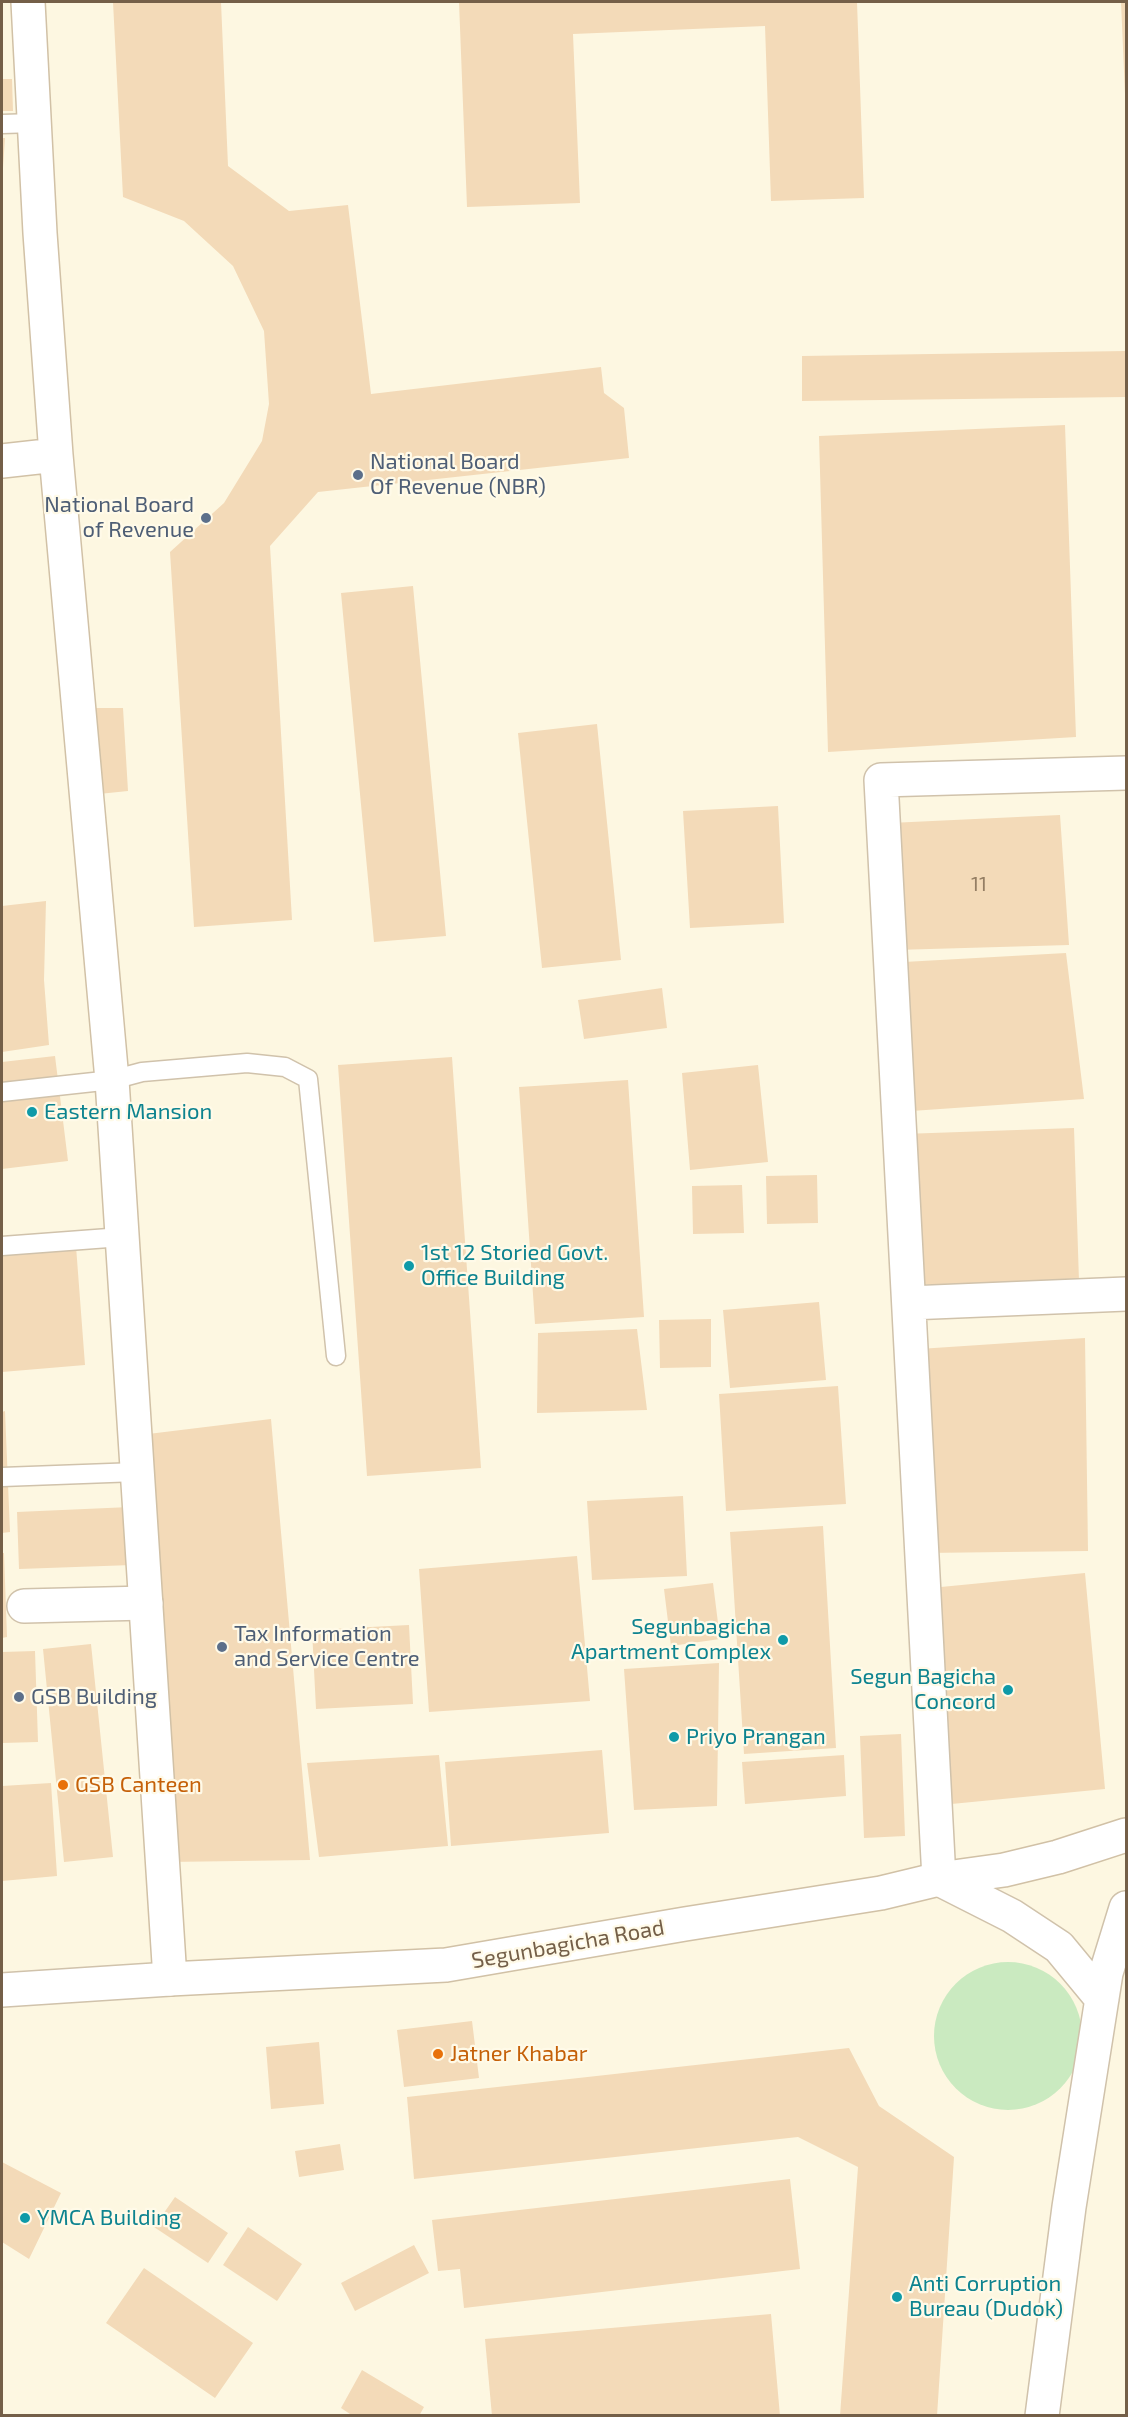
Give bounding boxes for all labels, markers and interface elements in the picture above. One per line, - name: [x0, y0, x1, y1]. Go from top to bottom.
- place label: National Board Of Revenue (NBR): [370, 449, 546, 500]
- marker: National Board Of Revenue (NBR): [351, 468, 365, 482]
- place label: National Board of Revenue: [44, 492, 194, 544]
- marker: National Board of Revenue: [199, 511, 213, 525]
- house number: 11: [971, 872, 987, 896]
- place label: Eastern Mansion: [44, 1099, 212, 1125]
- marker: Eastern Mansion: [25, 1105, 39, 1119]
- place label: 1st 12 Storied Govt. Office Building: [421, 1240, 608, 1292]
- marker: 1st 12 Storied Govt. Office Building: [402, 1259, 416, 1273]
- place label: Segunbagicha Apartment Complex: [571, 1614, 771, 1666]
- place label: Tax Information and Service Centre: [234, 1621, 420, 1672]
- marker: Segunbagicha Apartment Complex: [776, 1633, 790, 1647]
- marker: Tax Information and Service Centre: [215, 1640, 229, 1654]
- place label: Segun Bagicha Concord: [850, 1664, 996, 1716]
- marker: Segun Bagicha Concord: [1001, 1683, 1015, 1697]
- place label: GSB Building: [31, 1684, 157, 1710]
- marker: GSB Building: [12, 1690, 26, 1704]
- place label: Priyo Prangan: [686, 1724, 826, 1750]
- marker: Priyo Prangan: [667, 1730, 681, 1744]
- place label: GSB Canteen: [75, 1772, 202, 1798]
- marker: GSB Canteen: [56, 1778, 70, 1792]
- street label: Segunbagicha Road: [470, 1914, 666, 1974]
- place label: Jatner Khabar: [450, 2041, 588, 2067]
- marker: Jatner Khabar: [431, 2047, 445, 2061]
- place label: YMCA Building: [37, 2205, 181, 2231]
- marker: YMCA Building: [18, 2211, 32, 2225]
- place label: Anti Corruption Bureau (Dudok): [909, 2271, 1063, 2322]
- marker: Anti Corruption Bureau (Dudok): [890, 2290, 904, 2304]

